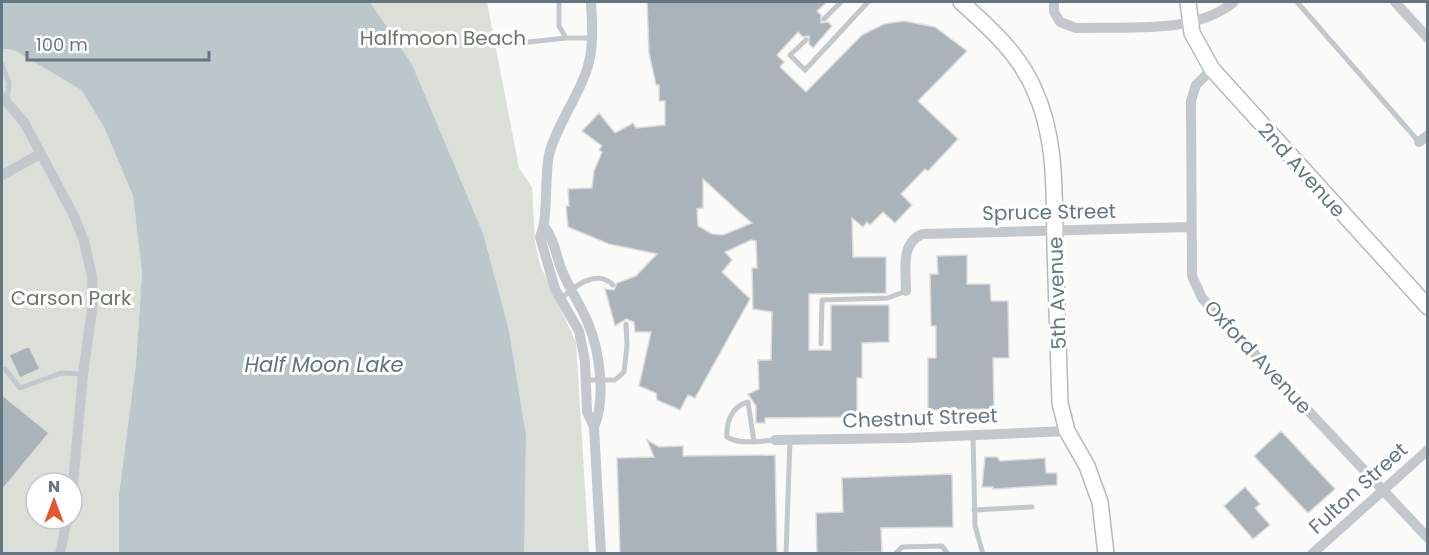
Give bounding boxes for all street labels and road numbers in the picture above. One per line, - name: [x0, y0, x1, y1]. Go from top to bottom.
- street label: 2nd Avenue: [1252, 117, 1352, 223]
- street label: Spruce Street: [982, 197, 1116, 227]
- street label: 5th Avenue: [1041, 236, 1073, 350]
- street label: Oxford Avenue: [1198, 294, 1318, 420]
- street label: Chestnut Street: [842, 401, 998, 435]
- street label: Fulton Street: [1302, 436, 1414, 540]

